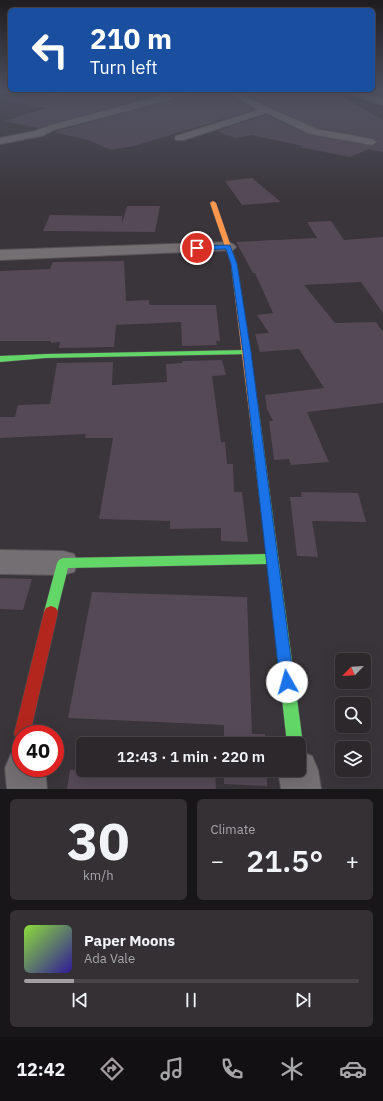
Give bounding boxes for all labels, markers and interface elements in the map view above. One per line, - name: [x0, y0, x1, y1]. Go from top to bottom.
- text: 210 m: [90, 20, 172, 57]
- icon: left: [24, 24, 76, 76]
- text: Turn left: [90, 56, 158, 79]
- pin: [180, 231, 214, 265]
- icon: arrive: [186, 237, 208, 259]
- north arrow: [335, 653, 371, 689]
- map controls: [335, 653, 371, 777]
- position arrow: [266, 661, 308, 703]
- button: search: [335, 697, 371, 733]
- speed limit sign: 40: [12, 725, 64, 777]
- button: layers: [335, 741, 371, 777]
- text: 12:43 · 1 min · 220 m: [117, 747, 265, 766]
- text: 30: [67, 807, 129, 874]
- text: Climate: [211, 821, 255, 838]
- text: 21.5°: [246, 841, 323, 880]
- text: −: [211, 846, 224, 875]
- text: +: [346, 846, 359, 875]
- text: km/h: [83, 867, 114, 884]
- text: Paper Moons: [84, 931, 175, 950]
- text: Ada Vale: [84, 950, 135, 967]
- icon: previous: [69, 989, 91, 1011]
- icon: pause: [180, 989, 202, 1011]
- icon: next: [292, 989, 314, 1011]
- icon: directions: [98, 1055, 126, 1083]
- icon: music: [158, 1055, 186, 1083]
- icon: phone: [218, 1055, 246, 1083]
- icon: climate: [278, 1055, 306, 1083]
- icon: car: [339, 1055, 367, 1083]
- text: 12:42: [16, 1058, 65, 1081]

